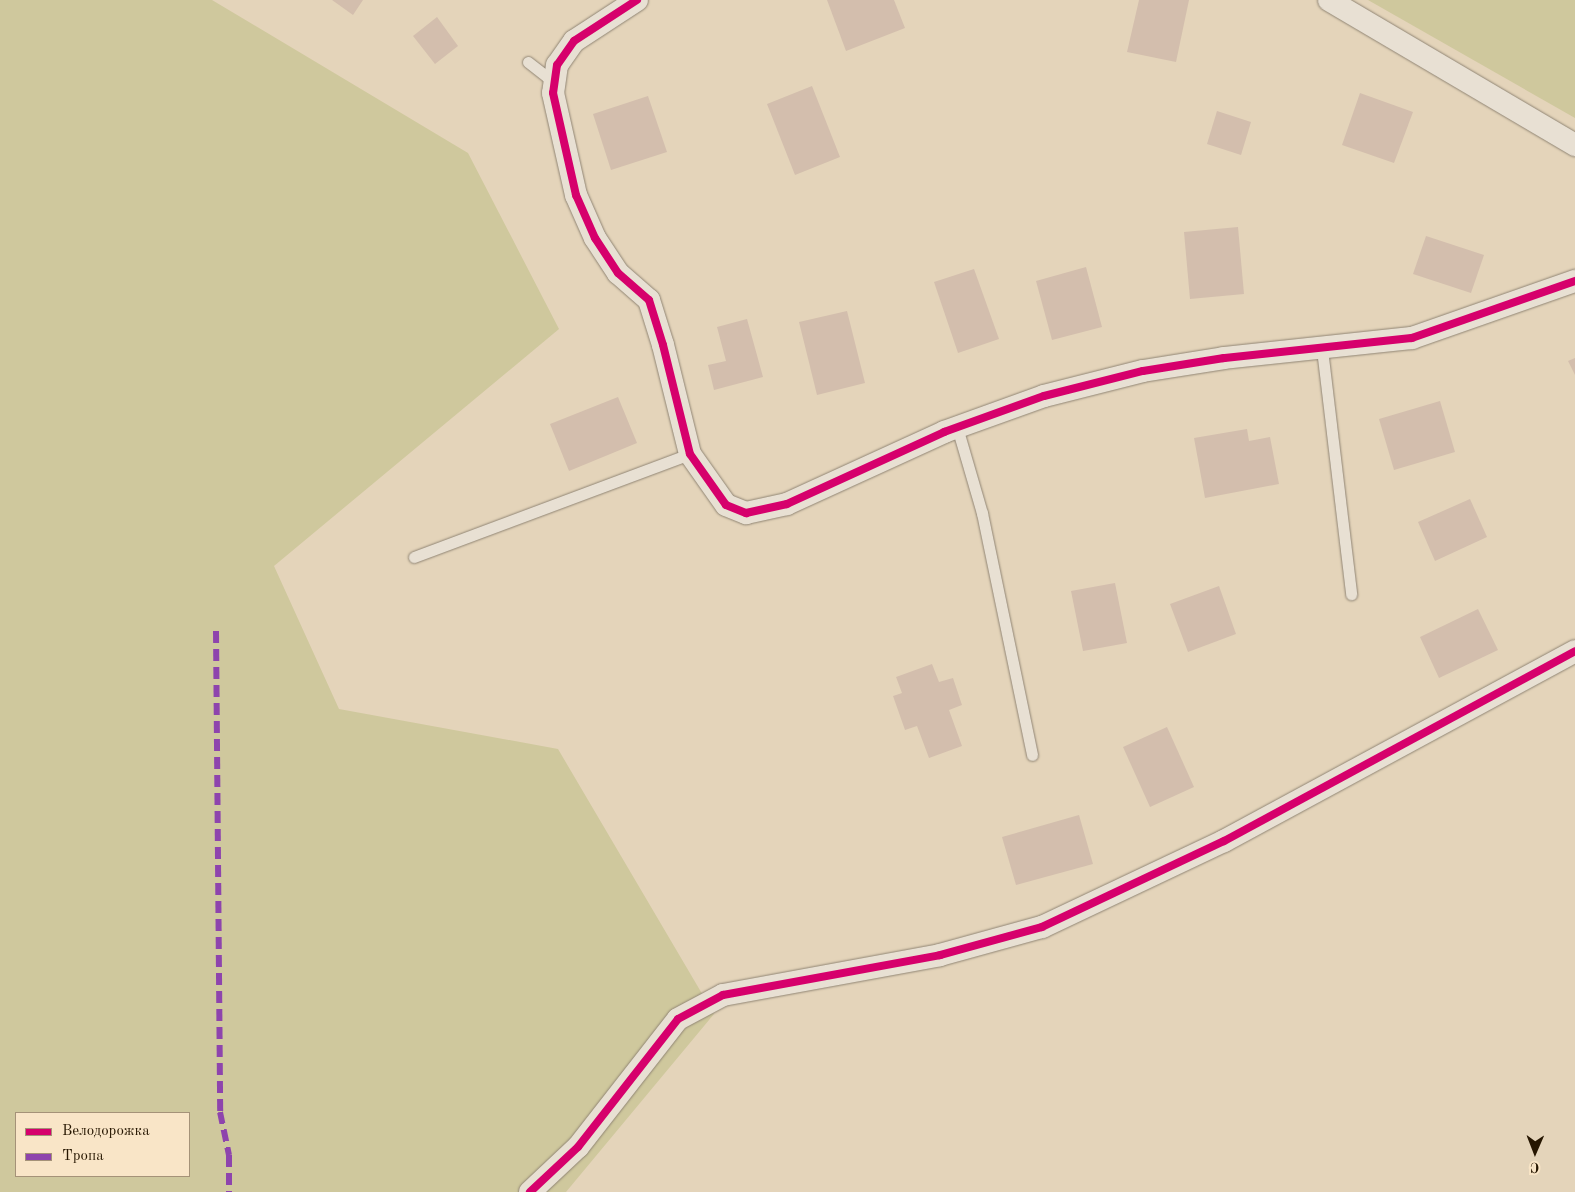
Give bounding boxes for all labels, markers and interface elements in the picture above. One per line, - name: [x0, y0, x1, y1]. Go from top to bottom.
- legend: [15, 1112, 190, 1177]
- text: Велодорожка: [62, 1124, 150, 1139]
- north arrow: [1510, 1127, 1560, 1177]
- text: Тропа: [62, 1149, 104, 1164]
- text: С: [1530, 1160, 1539, 1174]

